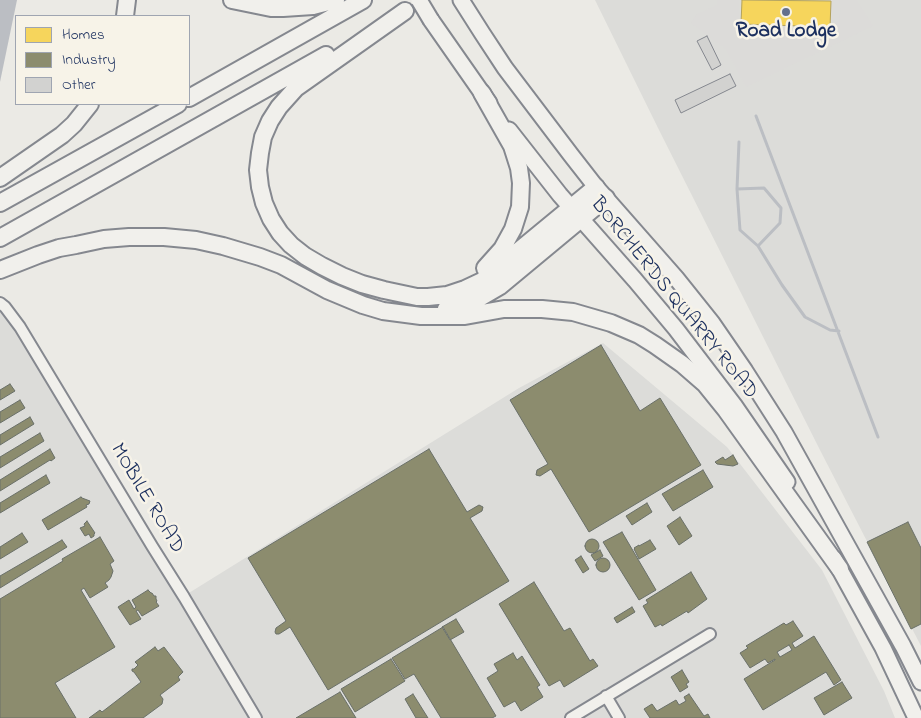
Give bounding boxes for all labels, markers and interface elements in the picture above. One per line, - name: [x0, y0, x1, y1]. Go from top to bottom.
- marker: Road Lodge: [780, 6, 792, 18]
- legend: [15, 15, 190, 105]
- place label: Road Lodge: [736, 20, 836, 46]
- text: Homes: [62, 24, 105, 46]
- text: Industry: [62, 49, 116, 71]
- text: Other: [62, 74, 95, 96]
- street label: BORCHERDS QUARRY ROAD: [584, 193, 762, 405]
- street label: MOBILE ROAD: [103, 439, 189, 559]

